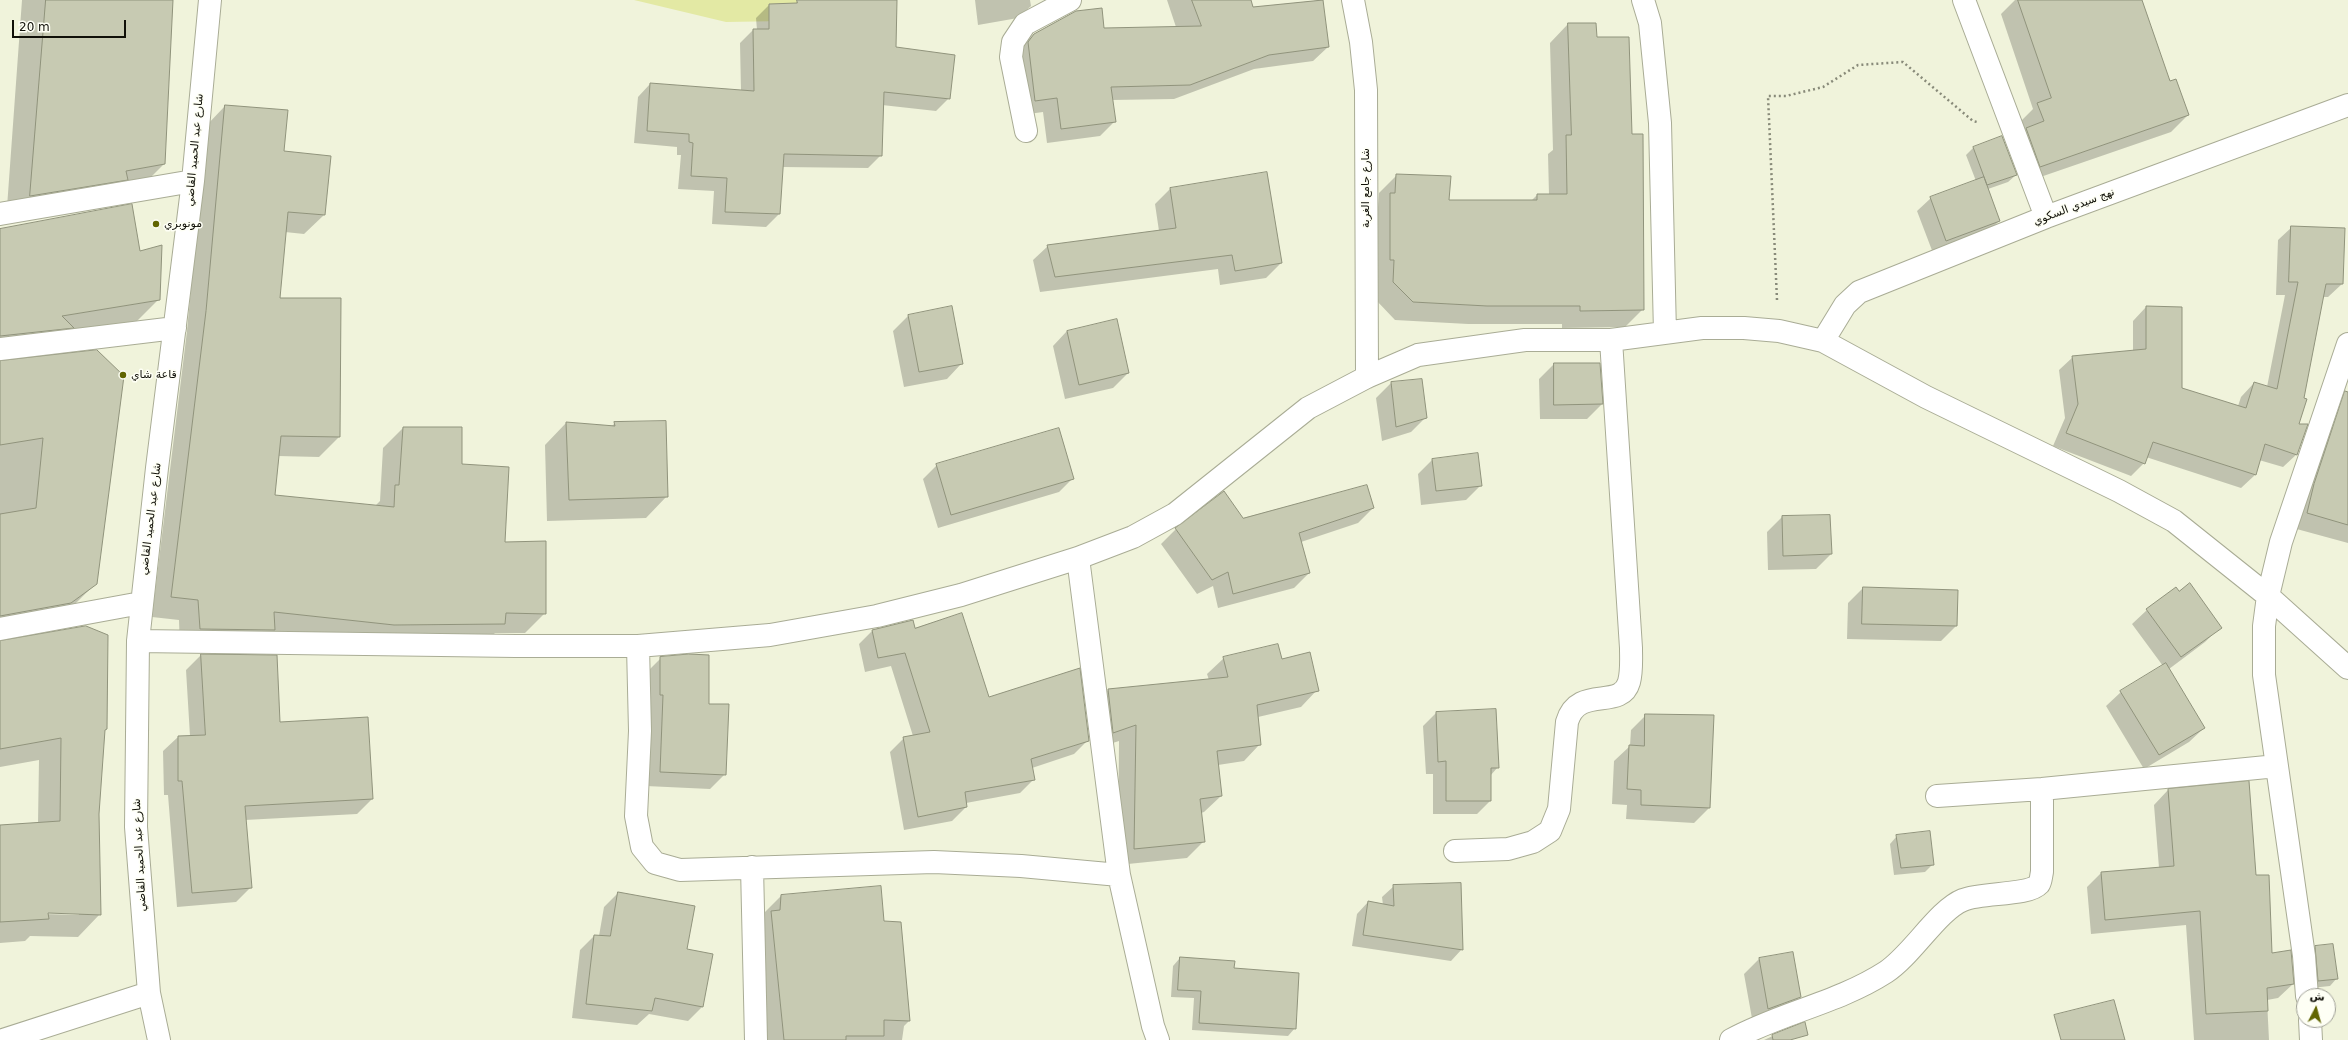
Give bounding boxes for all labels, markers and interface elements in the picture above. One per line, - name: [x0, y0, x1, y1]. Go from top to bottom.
- scale bar: [14, 12, 128, 38]
- text: 20 m: [19, 20, 50, 34]
- street label: شارع عبد الحميد القاضي: [183, 93, 207, 207]
- street label: شارع جامع الغربة: [1359, 148, 1373, 228]
- street label: نهج سيدي السكوي: [2032, 185, 2116, 229]
- place label: مونوبري: [164, 217, 202, 231]
- marker: مونوبري: [151, 219, 161, 229]
- place label: قاعة شاي: [131, 368, 177, 382]
- marker: قاعة شاي: [118, 370, 128, 380]
- street label: شارع عبد الحميد القاضي: [138, 462, 164, 576]
- street label: شارع عبد الحميد القاضي: [130, 798, 150, 912]
- north arrow: [2296, 988, 2336, 1028]
- text: ش: [2309, 989, 2325, 1004]

